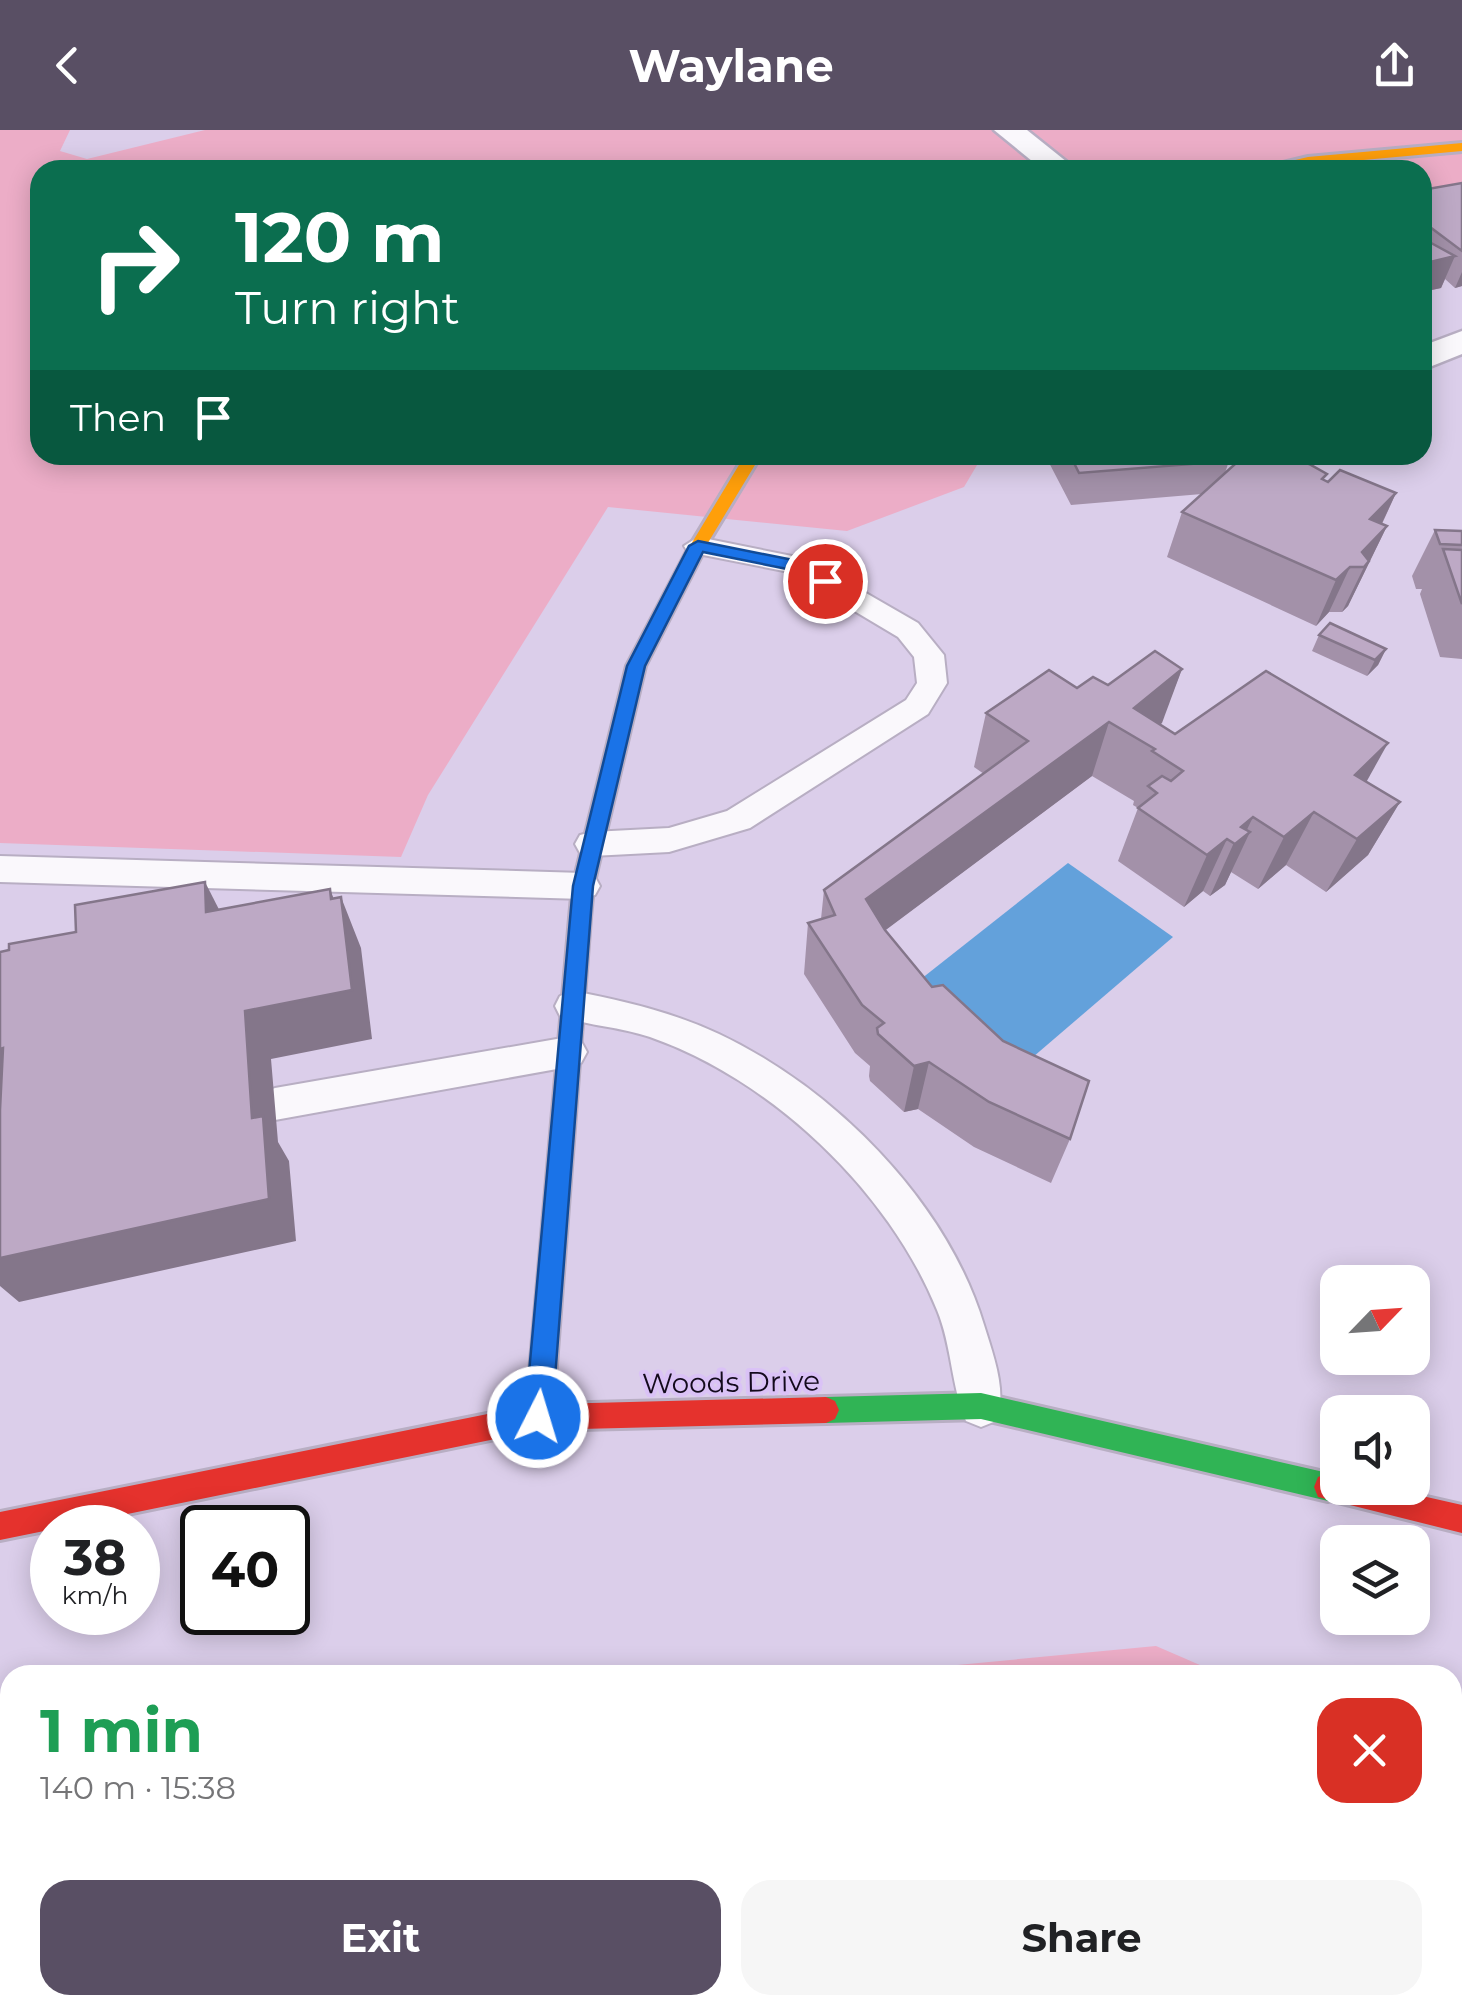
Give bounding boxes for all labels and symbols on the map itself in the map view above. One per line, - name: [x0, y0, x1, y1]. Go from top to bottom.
- pin: [783, 539, 868, 624]
- north arrow: [1320, 1265, 1430, 1375]
- street label: Woods Drive: [642, 1363, 820, 1401]
- position arrow: [486, 1365, 590, 1469]
- speed limit sign: 40: [180, 1505, 310, 1635]

